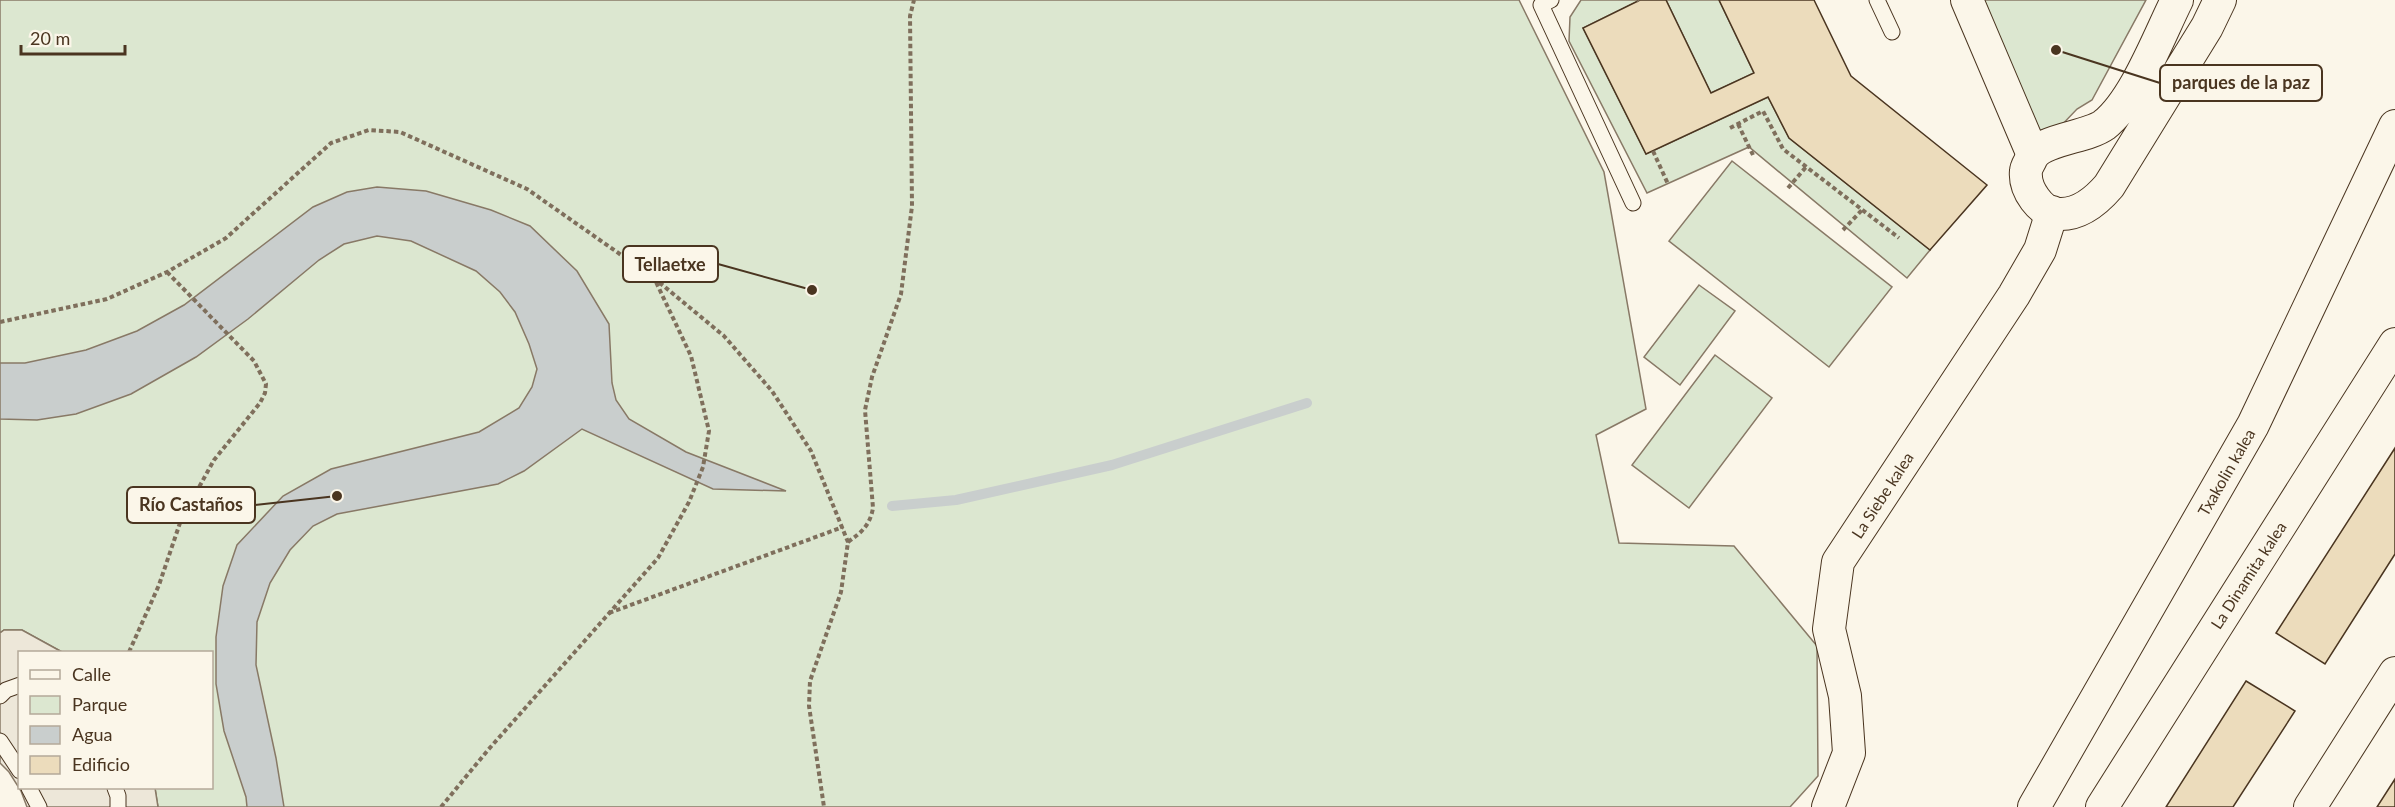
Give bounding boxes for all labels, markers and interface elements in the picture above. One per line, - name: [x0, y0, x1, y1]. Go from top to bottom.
- scale bar: [21, 18, 124, 56]
- text: 20 m: [30, 27, 70, 49]
- callout: parques de la paz: [2160, 65, 2322, 101]
- text: parques de la paz: [2172, 71, 2310, 93]
- callout: Tellaetxe: [623, 246, 718, 282]
- text: Tellaetxe: [634, 253, 706, 275]
- street label: Txakolin kalea: [2193, 425, 2259, 519]
- street label: La Siebe kalea: [1847, 448, 1917, 542]
- callout: Río Castaños: [127, 487, 255, 523]
- text: Río Castaños: [139, 493, 243, 515]
- street label: La Dinamita kalea: [2206, 518, 2290, 632]
- legend: [18, 651, 213, 789]
- text: Calle: [72, 663, 111, 685]
- text: Parque: [72, 693, 127, 715]
- text: Agua: [72, 723, 113, 745]
- text: Edificio: [72, 753, 130, 775]

